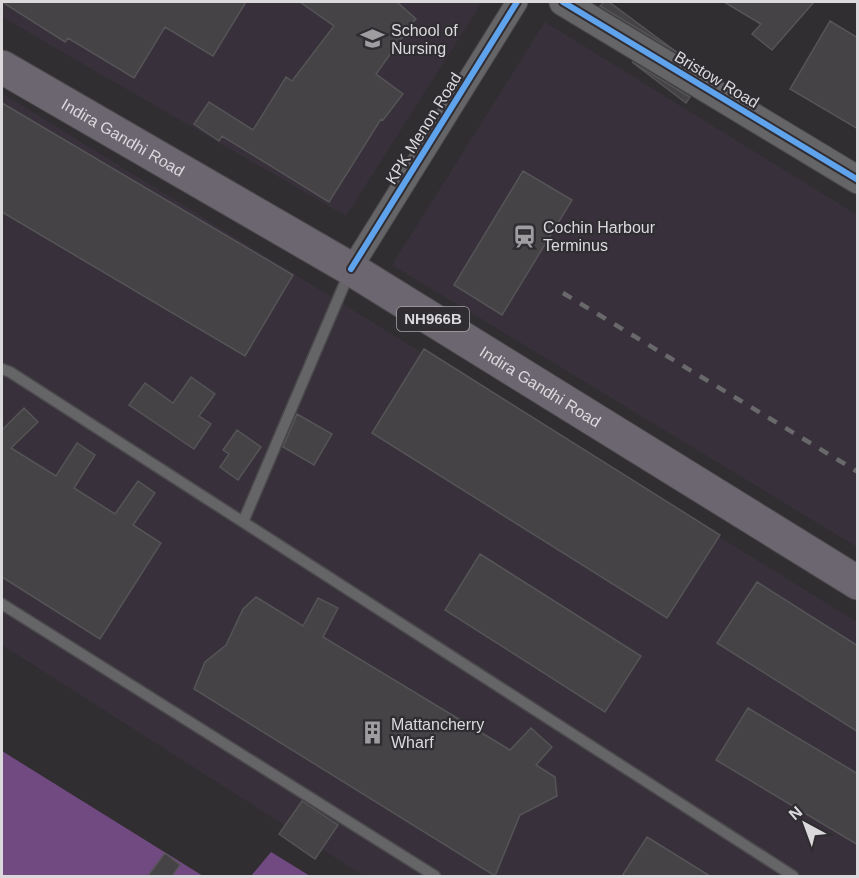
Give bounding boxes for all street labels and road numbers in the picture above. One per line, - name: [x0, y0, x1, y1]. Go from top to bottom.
- street label: Bristow Road: [672, 48, 762, 111]
- street label: KPK Menon Road: [382, 69, 465, 187]
- street label: Indira Gandhi Road: [59, 95, 187, 180]
- road number: NH966B: [397, 307, 469, 331]
- street label: Indira Gandhi Road: [477, 343, 604, 431]

